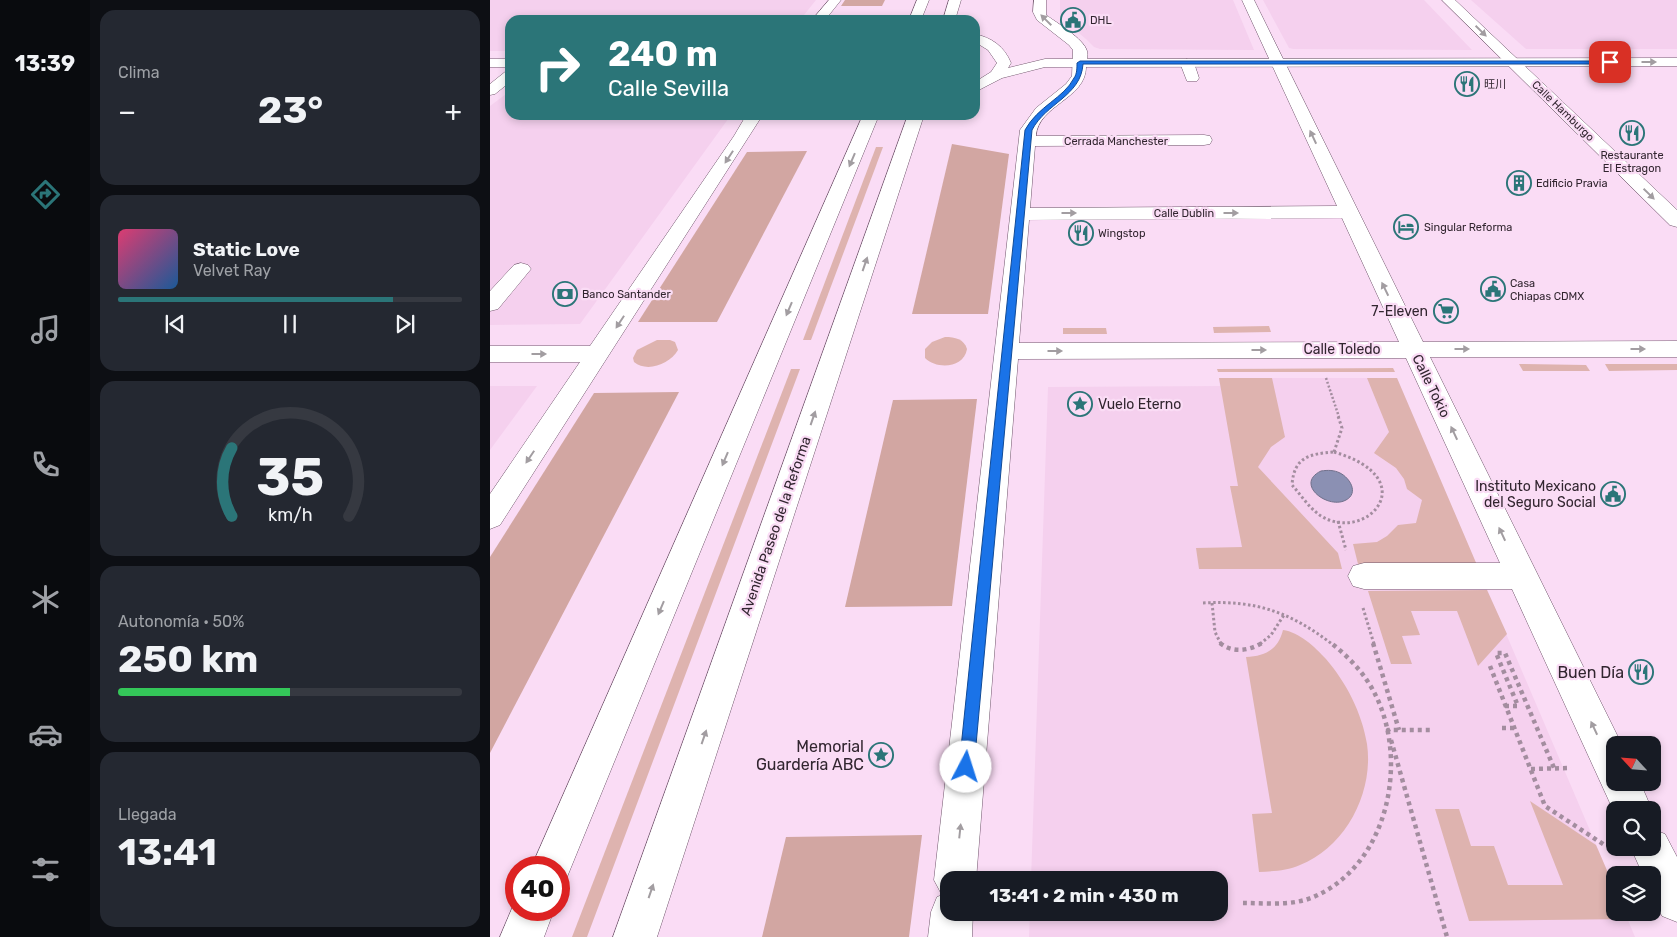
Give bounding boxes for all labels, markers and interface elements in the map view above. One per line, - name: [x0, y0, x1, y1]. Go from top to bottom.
- public building icon: DHL: [1060, 7, 1086, 33]
- one-way arrow: [1040, 14, 1052, 26]
- place label: DHL: [1090, 14, 1112, 27]
- one-way arrow: [1474, 25, 1486, 37]
- text: 240 m: [608, 33, 718, 75]
- icon: right: [525, 35, 590, 100]
- pin: [1589, 41, 1631, 83]
- icon: arrive: [1596, 48, 1624, 76]
- text: 13:39: [15, 50, 75, 77]
- one-way arrow: [1642, 58, 1658, 66]
- text: Clima: [118, 63, 159, 82]
- restaurant icon: 旺川: [1454, 71, 1480, 97]
- text: Calle Sevilla: [608, 75, 729, 102]
- place label: 旺川: [1484, 78, 1506, 91]
- street label: Calle Hamburgo: [1529, 78, 1597, 144]
- text: 23°: [258, 87, 323, 133]
- text: −: [118, 95, 136, 128]
- text: +: [445, 95, 462, 128]
- restaurant icon: Restaurante El Estragon: [1619, 120, 1645, 146]
- one-way arrow: [1309, 130, 1317, 144]
- street label: Cerrada Manchester: [1064, 135, 1169, 148]
- place label: Restaurante El Estragon: [1600, 149, 1664, 175]
- one-way arrow: [724, 150, 733, 163]
- one-way arrow: [848, 153, 856, 167]
- building icon: Edificio Pravia: [1506, 170, 1532, 196]
- icon: directions: [28, 177, 63, 212]
- place label: Edificio Pravia: [1536, 177, 1608, 190]
- one-way arrow: [1642, 188, 1654, 200]
- street label: Calle Dublin: [1154, 207, 1214, 220]
- one-way arrow: [1061, 209, 1077, 217]
- one-way arrow: [1223, 209, 1239, 217]
- hotel icon: Singular Reforma: [1393, 214, 1419, 240]
- restaurant icon: Wingstop: [1068, 220, 1094, 246]
- place label: Singular Reforma: [1424, 221, 1512, 234]
- place label: Wingstop: [1098, 227, 1145, 240]
- text: Static Love: [193, 238, 300, 261]
- one-way arrow: [862, 256, 870, 271]
- text: Velvet Ray: [193, 261, 271, 280]
- public building icon: Casa Chiapas CDMX: [1480, 276, 1506, 302]
- place label: Casa Chiapas CDMX: [1510, 277, 1584, 303]
- bank icon: Banco Santander: [552, 281, 578, 307]
- one-way arrow: [1381, 282, 1389, 296]
- place label: Banco Santander: [582, 288, 671, 301]
- supermarket icon: 7-Eleven: [1433, 298, 1459, 324]
- one-way arrow: [784, 302, 792, 316]
- place label: 7-Eleven: [1371, 303, 1428, 320]
- icon: previous: [161, 310, 189, 338]
- icon: pause: [276, 310, 304, 338]
- icon: next: [391, 310, 419, 338]
- icon: music: [28, 312, 63, 347]
- one-way arrow: [615, 315, 625, 328]
- street label: Calle Toledo: [1303, 341, 1381, 358]
- one-way arrow: [1455, 345, 1471, 353]
- one-way arrow: [1630, 345, 1646, 353]
- one-way arrow: [1251, 346, 1267, 354]
- one-way arrow: [1047, 347, 1063, 355]
- one-way arrow: [531, 350, 547, 358]
- street label: Calle Tokio: [1408, 352, 1454, 420]
- place icon: Vuelo Eterno: [1067, 391, 1093, 417]
- place label: Vuelo Eterno: [1098, 396, 1181, 413]
- one-way arrow: [809, 410, 817, 425]
- one-way arrow: [1450, 426, 1458, 440]
- street label: Avenida Paseo de la Reforma: [737, 434, 815, 618]
- text: 35: [256, 446, 324, 508]
- icon: phone: [28, 447, 63, 482]
- one-way arrow: [525, 450, 535, 464]
- one-way arrow: [721, 452, 729, 467]
- place label: Instituto Mexicano del Seguro Social: [1475, 478, 1596, 511]
- public building icon: Instituto Mexicano del Seguro Social: [1600, 481, 1626, 507]
- text: km/h: [268, 504, 312, 525]
- one-way arrow: [1497, 527, 1505, 541]
- icon: climate: [28, 582, 63, 617]
- one-way arrow: [657, 601, 665, 615]
- text: Autonomía · 50%: [118, 612, 244, 631]
- text: 250 km: [118, 636, 258, 682]
- restaurant icon: Buen Día: [1628, 659, 1654, 685]
- place label: Buen Día: [1557, 663, 1624, 682]
- icon: car: [28, 717, 63, 752]
- one-way arrow: [1590, 721, 1598, 735]
- one-way arrow: [700, 729, 708, 744]
- north arrow: [1606, 736, 1661, 791]
- map controls: [1606, 736, 1661, 921]
- place label: Memorial Guardería ABC: [756, 737, 864, 774]
- position arrow: [939, 740, 991, 792]
- place icon: Memorial Guardería ABC: [868, 742, 894, 768]
- button: search: [1606, 801, 1661, 856]
- text: Llegada: [118, 805, 177, 824]
- one-way arrow: [956, 823, 964, 839]
- text: 13:41: [118, 829, 217, 875]
- icon: filters: [28, 852, 63, 887]
- speed limit sign: 40: [505, 856, 570, 921]
- button: layers: [1606, 866, 1661, 921]
- one-way arrow: [647, 883, 655, 898]
- text: 13:41 · 2 min · 430 m: [989, 884, 1179, 907]

